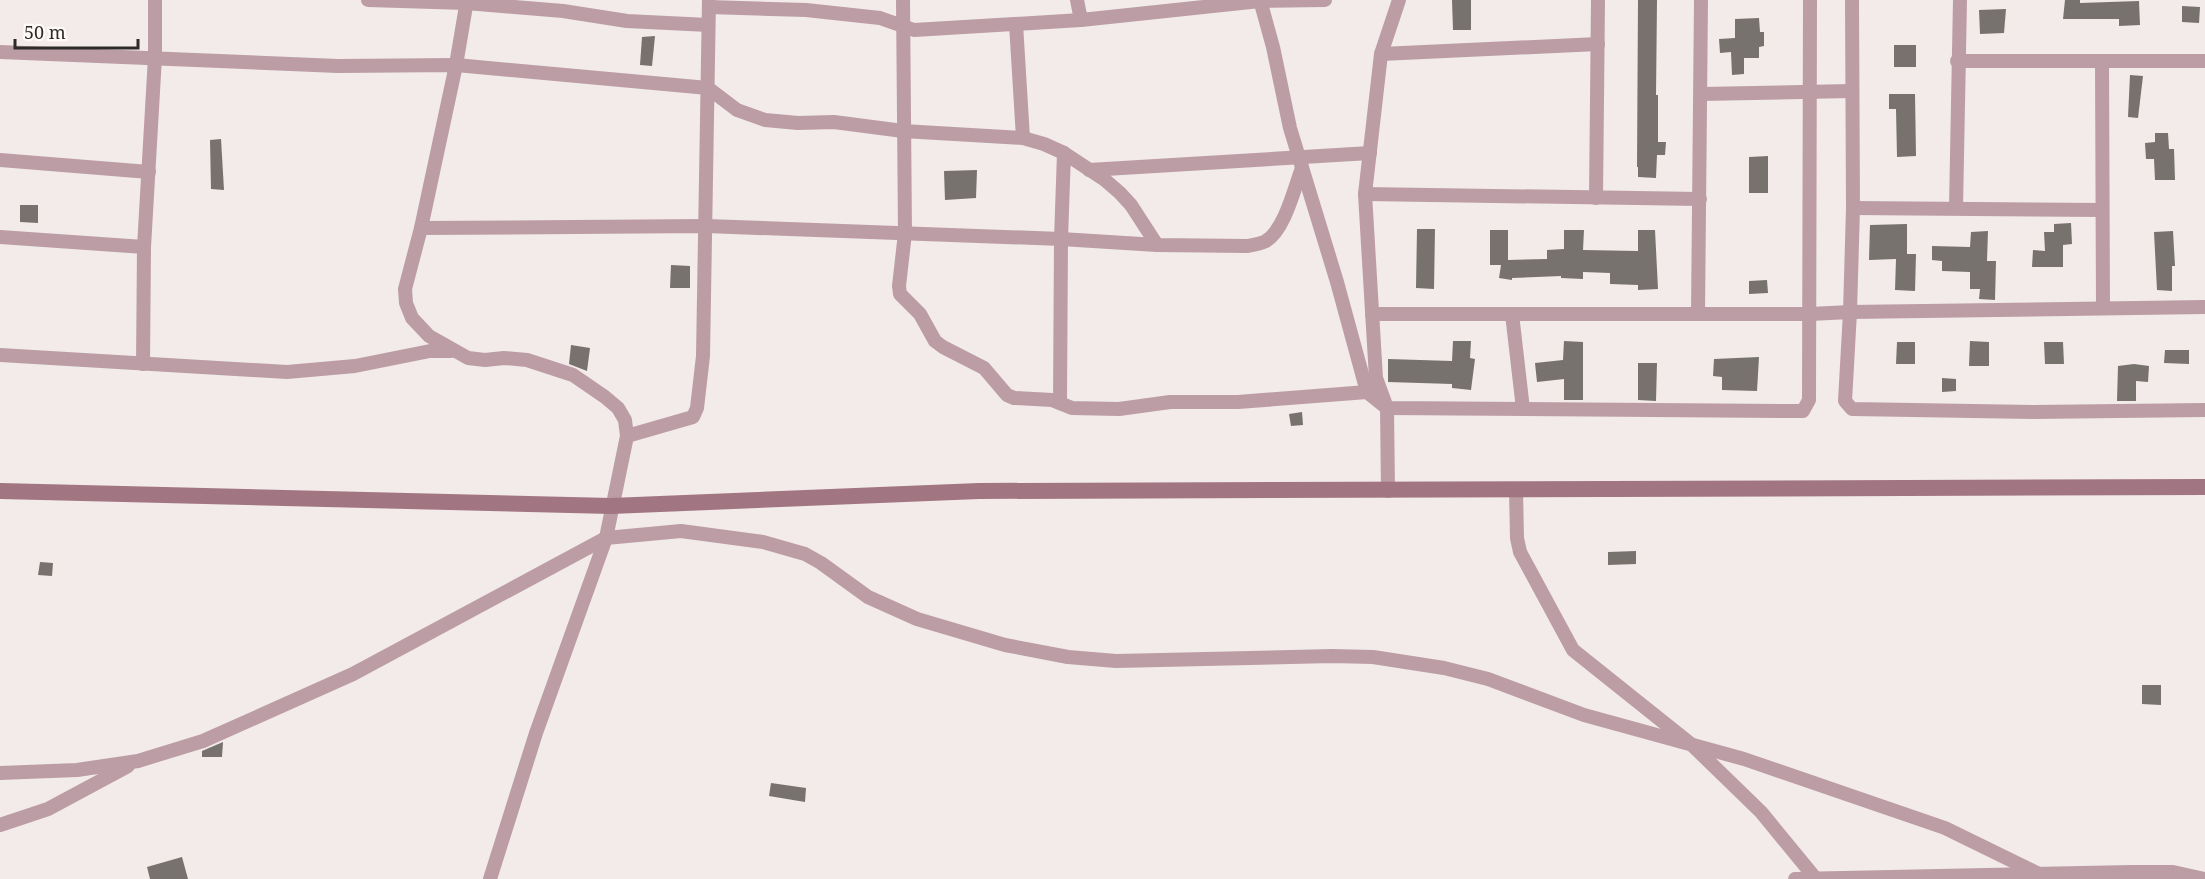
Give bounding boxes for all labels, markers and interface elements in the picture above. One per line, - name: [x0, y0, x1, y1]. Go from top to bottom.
- scale bar: [15, 12, 138, 50]
- text: 50 m: [24, 20, 66, 44]

